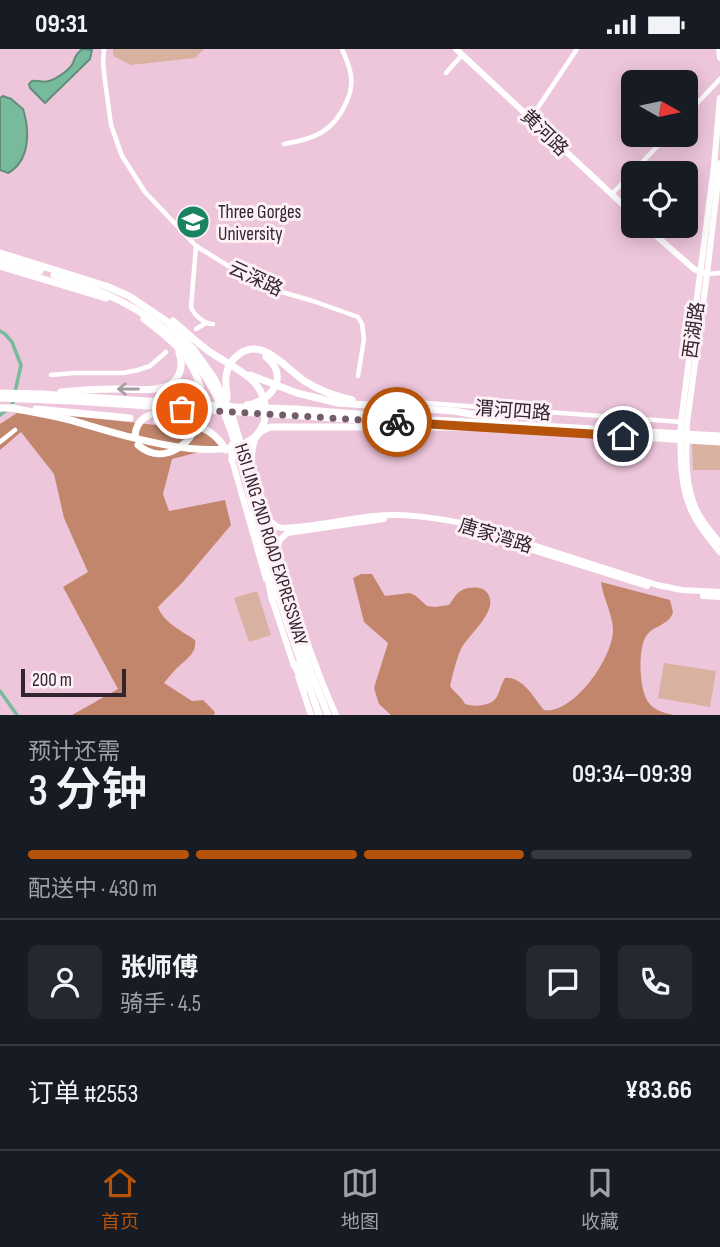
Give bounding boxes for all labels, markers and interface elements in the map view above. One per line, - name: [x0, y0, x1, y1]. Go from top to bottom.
- text: 09:31: [35, 9, 87, 40]
- north arrow: [621, 70, 698, 147]
- map controls: [621, 70, 698, 238]
- street label: 黄河路: [515, 105, 572, 161]
- button: locate: [621, 161, 698, 238]
- place label: Three Gorges University: [218, 201, 302, 246]
- school or university icon: Three Gorges University: [174, 203, 212, 241]
- street label: 云深路: [225, 257, 286, 302]
- street label: 西湖路: [679, 300, 710, 360]
- pin: [152, 379, 212, 439]
- one-way arrow: [117, 382, 140, 396]
- courier: [362, 387, 432, 457]
- icon: bag: [163, 390, 201, 428]
- street label: 渭河四路: [474, 397, 552, 426]
- icon: bike: [378, 403, 416, 441]
- pin: [593, 406, 653, 466]
- icon: home: [604, 417, 642, 455]
- street label: HSI LING 2ND ROAD EXPRESSWAY: [229, 441, 312, 648]
- street label: 唐家湾路: [456, 514, 535, 559]
- scale bar: [21, 666, 126, 698]
- text: 200 m: [32, 669, 72, 692]
- text: 预计还需: [28, 738, 120, 766]
- text: 09:34–09:39: [572, 759, 692, 790]
- text: 3 分钟: [28, 764, 147, 819]
- text: 配送中 · 430 m: [28, 875, 157, 903]
- button: person: [28, 945, 102, 1019]
- button: chat: [526, 945, 600, 1019]
- button: phone: [618, 945, 692, 1019]
- text: 张师傅: [120, 953, 198, 984]
- text: 骑手 · 4.5: [120, 990, 201, 1018]
- text: ¥83.66: [625, 1075, 692, 1106]
- text: 订单 #2553: [28, 1079, 138, 1110]
- tab: 首页: [101, 1164, 139, 1234]
- tab: 地图: [341, 1164, 379, 1234]
- tab: 收藏: [581, 1164, 619, 1234]

